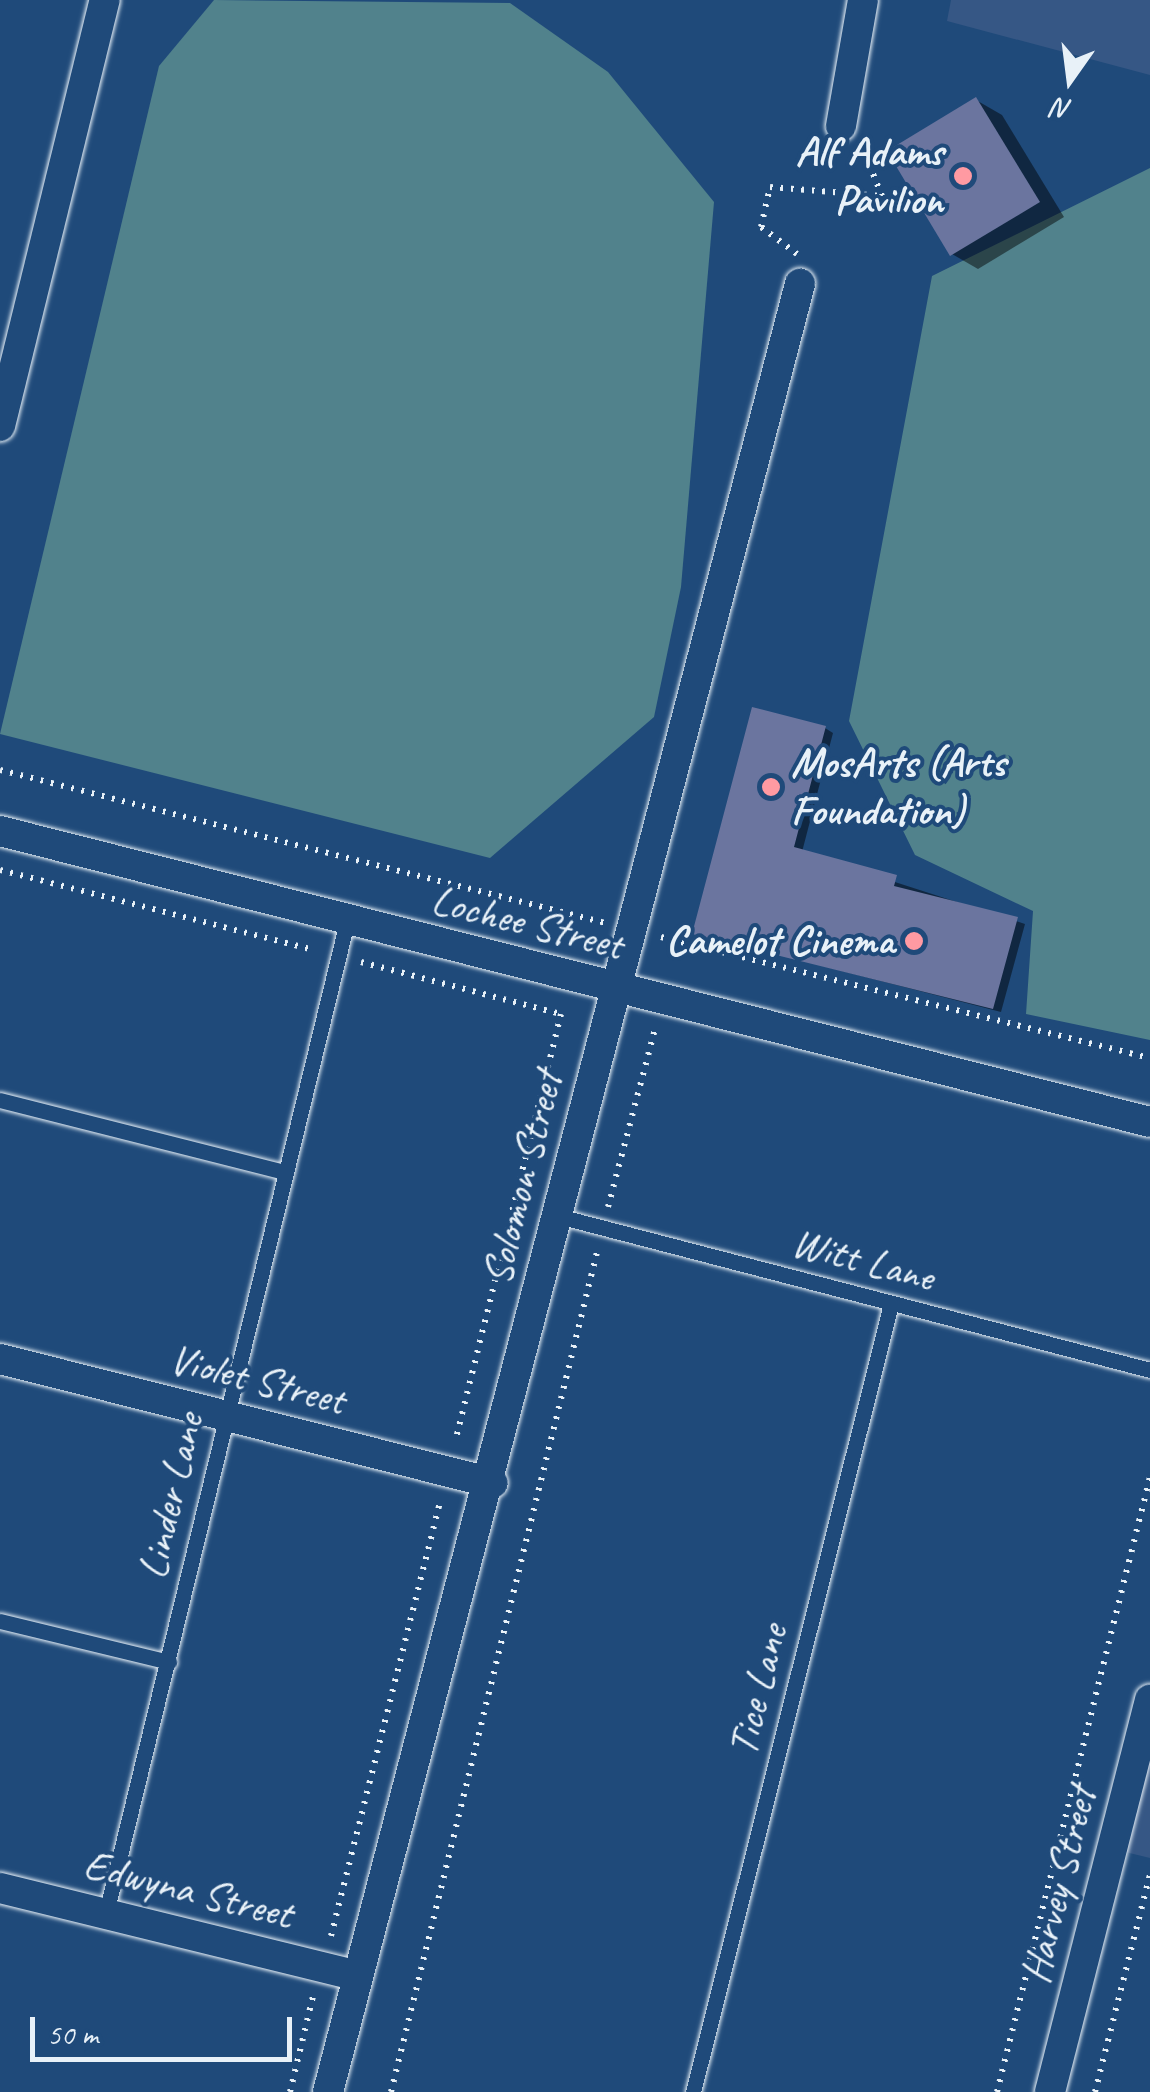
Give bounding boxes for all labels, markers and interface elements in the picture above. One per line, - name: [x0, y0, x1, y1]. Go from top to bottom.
- north arrow: [1020, 30, 1120, 130]
- text: N: [1050, 91, 1075, 129]
- place label: Alf Adams Pavilion: [794, 127, 943, 225]
- marker: Alf Adams Pavilion: [952, 165, 974, 187]
- place label: MosArts (Arts Foundation): [791, 738, 1005, 836]
- marker: MosArts (Arts Foundation): [760, 776, 782, 798]
- street label: Lochee Street: [426, 875, 628, 971]
- place label: Camelot Cinema: [666, 916, 894, 966]
- marker: Camelot Cinema: [903, 930, 925, 952]
- street label: Solomon Street: [472, 1066, 574, 1290]
- street label: Witt Lane: [786, 1217, 940, 1303]
- street label: Violet Street: [164, 1334, 350, 1426]
- street label: Linder Lane: [127, 1408, 215, 1584]
- street label: Tice Lane: [717, 1619, 799, 1761]
- street label: Harvey Street: [1010, 1782, 1108, 1988]
- street label: Edwyna Street: [78, 1840, 298, 1940]
- scale bar: [35, 1997, 298, 2059]
- text: 50 m: [47, 2015, 98, 2053]

